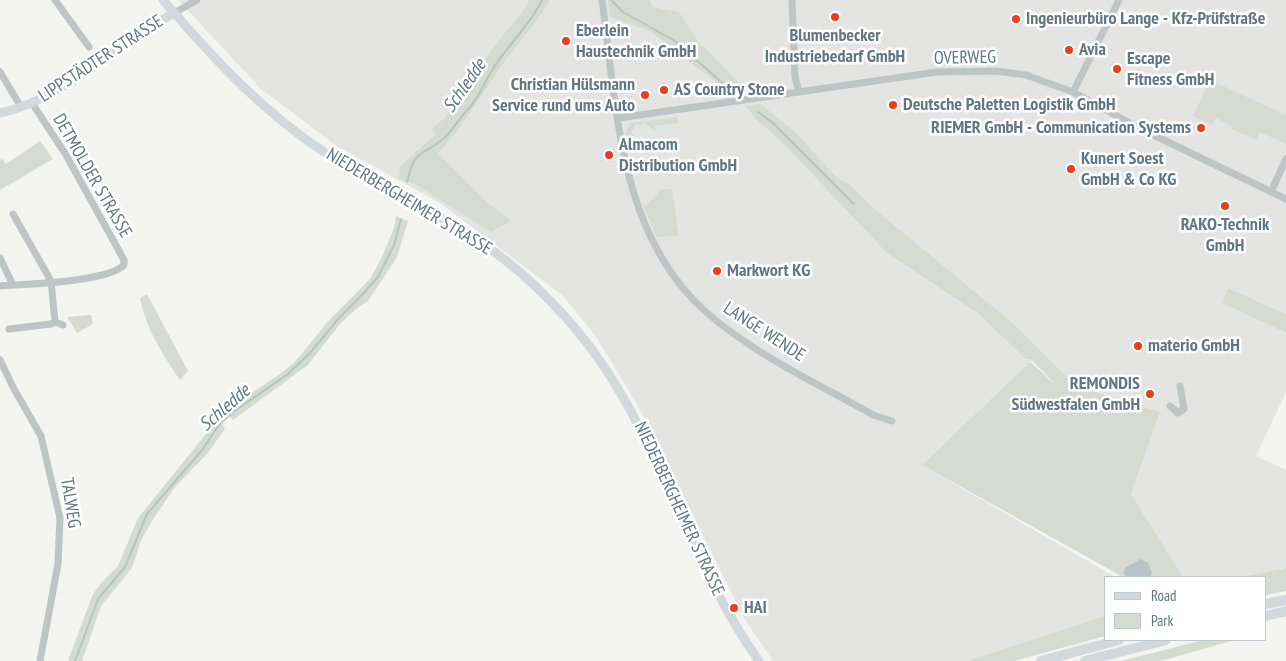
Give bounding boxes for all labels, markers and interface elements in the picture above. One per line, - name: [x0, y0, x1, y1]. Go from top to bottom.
- place label: Ingenieurbüro Lange - Kfz-Prüfstraße: [1026, 8, 1265, 30]
- street label: LIPPSTÄDTER STRASSE: [35, 11, 167, 107]
- marker: Blumenbecker Industriebedarf GmbH: [829, 11, 841, 23]
- marker: Ingenieurbüro Lange - Kfz-Prüfstraße: [1010, 13, 1022, 25]
- place label: Eberlein Haustechnik GmbH: [576, 20, 696, 62]
- place label: Blumenbecker Industriebedarf GmbH: [765, 25, 905, 68]
- marker: Eberlein Haustechnik GmbH: [560, 35, 572, 47]
- place label: Avia: [1079, 39, 1106, 61]
- marker: Avia: [1063, 44, 1075, 56]
- street label: OVERWEG: [934, 47, 996, 69]
- place label: Escape Fitness GmbH: [1127, 48, 1214, 90]
- water label: Schledde: [439, 55, 491, 117]
- marker: Escape Fitness GmbH: [1111, 63, 1123, 75]
- place label: Christian Hülsmann Service rund ums Auto: [492, 74, 635, 116]
- place label: AS Country Stone: [674, 79, 785, 101]
- marker: AS Country Stone: [658, 84, 670, 96]
- marker: Christian Hülsmann Service rund ums Auto: [639, 89, 651, 101]
- place label: Deutsche Paletten Logistik GmbH: [903, 94, 1116, 116]
- marker: Deutsche Paletten Logistik GmbH: [887, 99, 899, 111]
- street label: DETMOLDER STRASSE: [48, 110, 136, 242]
- place label: RIEMER GmbH - Communication Systems: [931, 117, 1191, 139]
- marker: RIEMER GmbH - Communication Systems: [1195, 122, 1207, 134]
- place label: Almacom Distribution GmbH: [619, 134, 737, 176]
- street label: NIEDERBERGHEIMER STRASSE: [322, 144, 496, 260]
- place label: Kunert Soest GmbH & Co KG: [1081, 148, 1176, 190]
- marker: Almacom Distribution GmbH: [603, 149, 615, 161]
- marker: Kunert Soest GmbH & Co KG: [1065, 163, 1077, 175]
- marker: RAKO-Technik GmbH: [1219, 200, 1231, 212]
- place label: RAKO-Technik GmbH: [1181, 214, 1269, 256]
- place label: Markwort KG: [727, 260, 810, 282]
- marker: Markwort KG: [711, 265, 723, 277]
- street label: LANGE WENDE: [719, 298, 809, 366]
- place label: materio GmbH: [1148, 335, 1240, 357]
- marker: materio GmbH: [1132, 340, 1144, 352]
- place label: REMONDIS Südwestfalen GmbH: [1012, 373, 1140, 416]
- water label: Schledde: [195, 380, 255, 436]
- marker: REMONDIS Südwestfalen GmbH: [1144, 388, 1156, 400]
- street label: NIEDERBERGHEIMER STRASSE: [629, 419, 729, 599]
- street label: TALWEG: [55, 476, 85, 530]
- legend: [1104, 576, 1266, 641]
- text: Road: [1151, 586, 1177, 605]
- place label: HAI: [744, 597, 767, 619]
- marker: HAI: [728, 602, 740, 614]
- text: Park: [1151, 611, 1173, 630]

